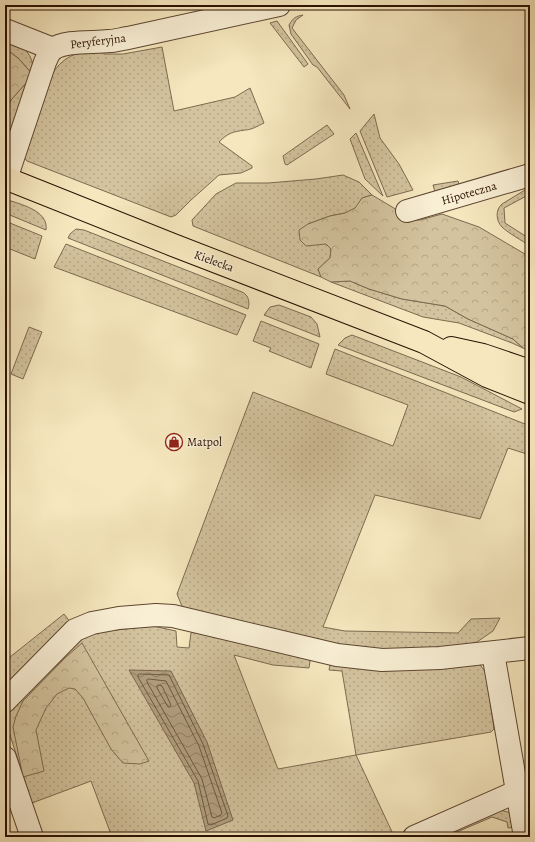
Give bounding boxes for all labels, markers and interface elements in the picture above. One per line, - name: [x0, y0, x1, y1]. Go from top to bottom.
- street label: Peryferyjna: [69, 30, 127, 52]
- street label: Hipoteczna: [440, 177, 499, 209]
- street label: Kielecka: [192, 246, 236, 276]
- shop icon: Matpol: [164, 432, 184, 452]
- place label: Matpol: [187, 434, 222, 450]

